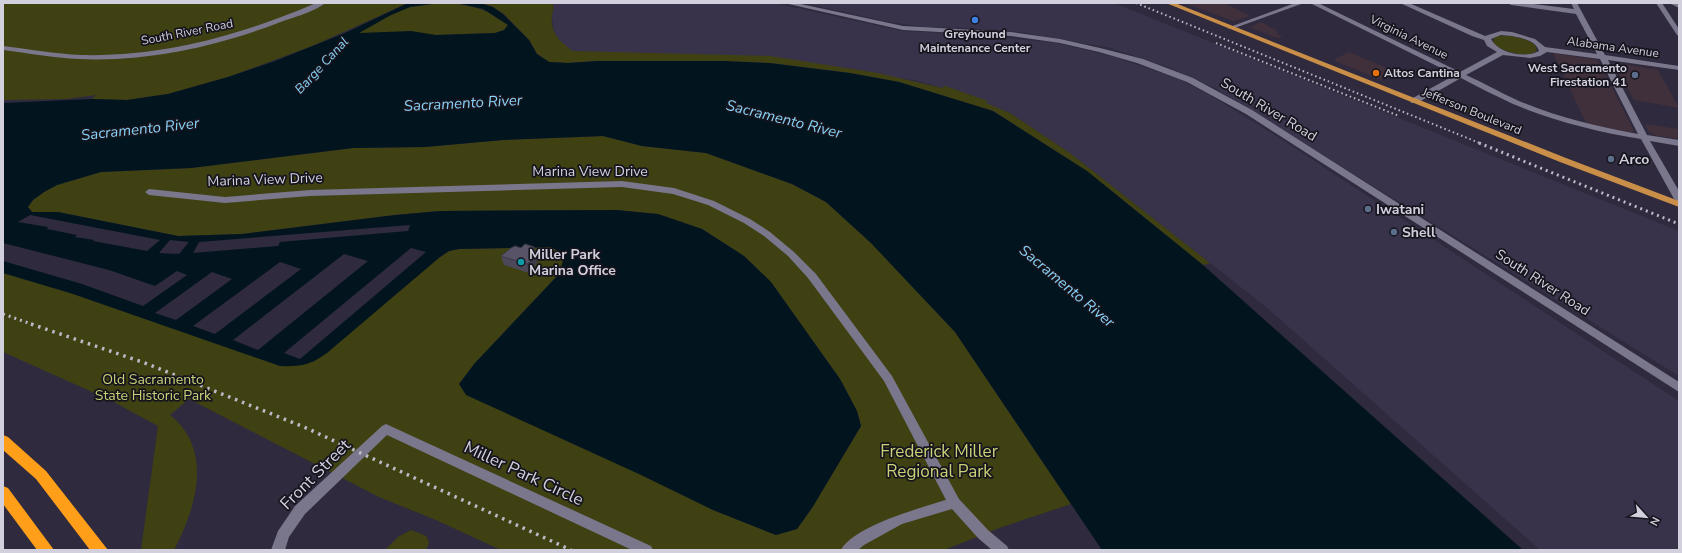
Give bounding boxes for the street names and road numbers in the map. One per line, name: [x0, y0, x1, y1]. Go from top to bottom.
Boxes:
street label: Virginia Avenue: [1366, 11, 1451, 63]
street label: South River Road: [140, 15, 234, 49]
street label: Alabama Avenue: [1566, 33, 1660, 61]
street label: South River Road: [1217, 73, 1320, 146]
street label: Jefferson Boulevard: [1419, 83, 1524, 138]
street label: Marina View Drive: [532, 162, 648, 181]
street label: Marina View Drive: [207, 168, 323, 191]
street label: South River Road: [1492, 245, 1594, 320]
street label: Front Street: [275, 433, 356, 515]
street label: Miller Park Circle: [460, 436, 587, 511]

